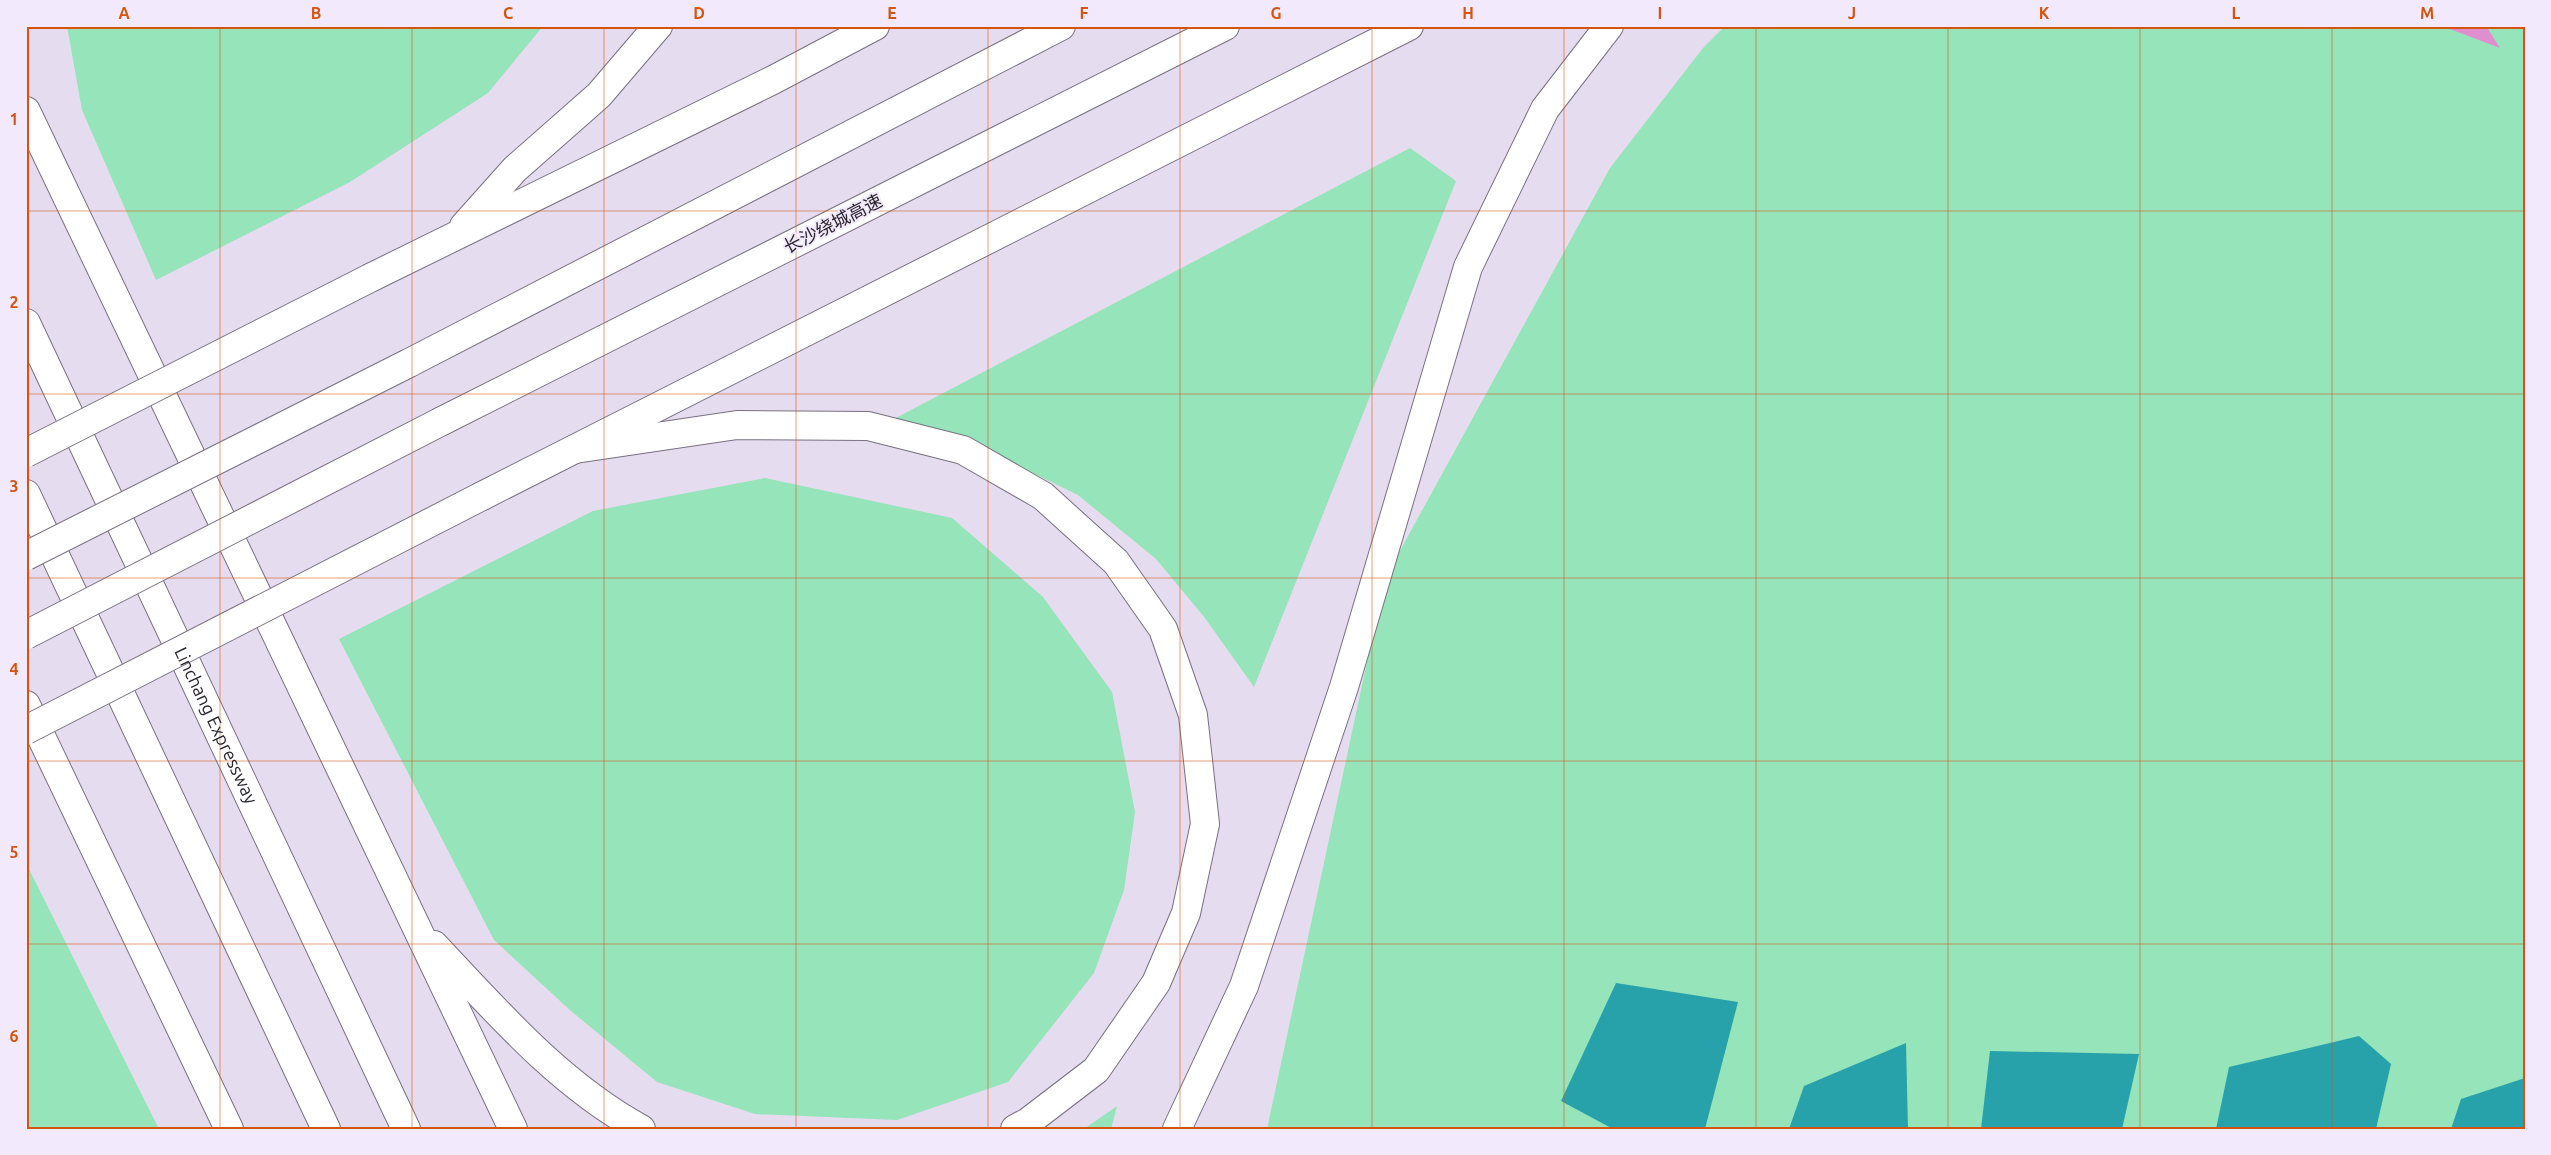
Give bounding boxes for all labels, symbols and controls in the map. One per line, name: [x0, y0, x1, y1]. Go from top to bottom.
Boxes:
text: A: [118, 4, 130, 22]
text: B: [311, 4, 321, 22]
text: C: [503, 4, 513, 22]
text: D: [693, 4, 705, 22]
text: E: [887, 4, 897, 22]
text: F: [1080, 4, 1089, 22]
text: G: [1270, 4, 1282, 22]
text: H: [1462, 4, 1474, 22]
text: I: [1658, 4, 1662, 22]
text: J: [1848, 4, 1856, 22]
text: K: [2039, 4, 2050, 22]
text: L: [2232, 4, 2241, 22]
text: M: [2420, 4, 2434, 22]
text: 1: [9, 110, 19, 128]
street label: 长沙绕城高速: [780, 190, 885, 257]
text: 2: [9, 293, 19, 311]
text: 3: [9, 477, 19, 495]
street label: Linchang Expressway: [171, 644, 262, 807]
text: 4: [9, 660, 19, 678]
text: 5: [9, 843, 19, 861]
text: 6: [9, 1027, 19, 1045]

